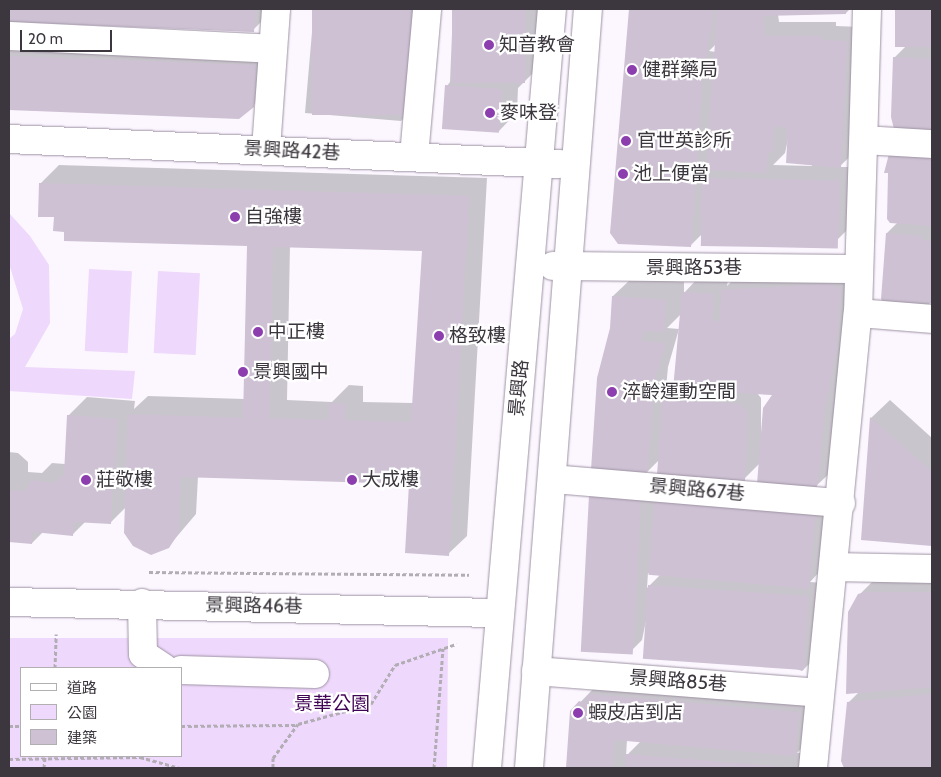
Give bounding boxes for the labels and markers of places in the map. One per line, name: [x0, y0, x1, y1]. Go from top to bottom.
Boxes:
place label: 知音教會: [499, 34, 575, 56]
marker: 知音教會: [483, 39, 495, 51]
place label: 健群藥局: [642, 59, 718, 81]
marker: 健群藥局: [626, 64, 638, 76]
place label: 麥味登: [500, 102, 557, 124]
marker: 麥味登: [484, 107, 496, 119]
place label: 官世英診所: [637, 130, 732, 152]
marker: 官世英診所: [619, 134, 633, 148]
place label: 池上便當: [633, 163, 709, 185]
marker: 池上便當: [617, 168, 629, 180]
place label: 自強樓: [245, 206, 302, 228]
marker: 自強樓: [229, 211, 241, 223]
place label: 中正樓: [268, 321, 325, 343]
place label: 格致樓: [449, 325, 506, 347]
marker: 中正樓: [252, 326, 264, 338]
marker: 格致樓: [433, 330, 445, 342]
place label: 景興國中: [253, 361, 329, 383]
marker: 景興國中: [237, 366, 249, 378]
place label: 淬齡運動空間: [622, 381, 736, 403]
marker: 淬齡運動空間: [606, 386, 618, 398]
place label: 莊敬樓: [96, 469, 153, 491]
place label: 大成樓: [362, 469, 419, 491]
marker: 莊敬樓: [80, 474, 92, 486]
marker: 大成樓: [346, 474, 358, 486]
place label: 蝦皮店到店: [588, 702, 683, 724]
marker: 蝦皮店到店: [572, 707, 584, 719]

